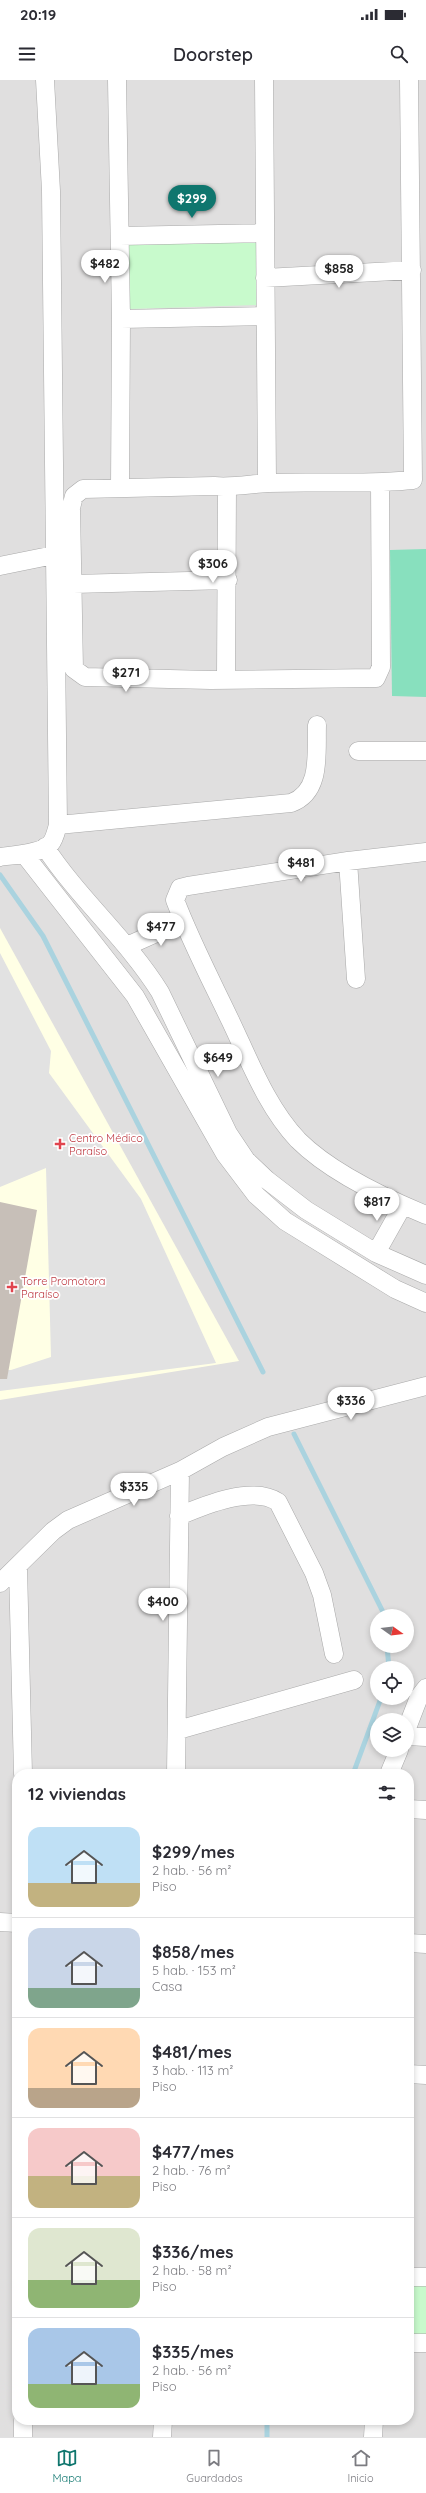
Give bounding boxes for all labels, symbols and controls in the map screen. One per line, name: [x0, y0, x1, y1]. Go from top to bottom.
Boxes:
text: 20:19: [20, 5, 56, 24]
icon: menu: [16, 43, 38, 65]
text: Doorstep: [173, 43, 253, 66]
icon: search: [388, 43, 410, 65]
pin: $299: [168, 185, 216, 219]
text: $299: [177, 190, 207, 206]
pin: $482: [81, 250, 129, 284]
text: $482: [90, 255, 120, 271]
pin: $858: [315, 255, 363, 289]
text: $858: [324, 260, 354, 276]
pin: $306: [189, 550, 237, 584]
text: $306: [198, 555, 228, 571]
pin: $271: [102, 659, 150, 693]
text: $271: [112, 664, 140, 680]
pin: $481: [277, 849, 325, 883]
text: $481: [287, 854, 315, 870]
pin: $477: [137, 913, 185, 947]
text: $477: [146, 918, 176, 934]
pin: $649: [194, 1044, 242, 1078]
text: $649: [203, 1049, 233, 1065]
place label: Centro Médico Paraíso: [69, 1131, 143, 1158]
marker: Centro Médico Paraíso: [54, 1138, 66, 1150]
pin: $817: [353, 1188, 401, 1222]
text: $817: [363, 1193, 391, 1209]
place label: Torre Promotora Paraíso: [21, 1274, 105, 1301]
marker: Torre Promotora Paraíso: [6, 1281, 18, 1293]
pin: $336: [327, 1387, 375, 1421]
text: $336: [337, 1392, 365, 1408]
pin: $335: [110, 1473, 158, 1507]
text: $335: [119, 1478, 149, 1494]
pin: $400: [139, 1588, 187, 1622]
text: $400: [147, 1593, 179, 1609]
north arrow: [370, 1609, 414, 1653]
map controls: [370, 1609, 414, 1757]
button: locate: [370, 1661, 414, 1705]
button: layers: [370, 1713, 414, 1757]
icon: filters: [376, 1782, 398, 1804]
text: 12 viviendas: [28, 1783, 126, 1804]
text: $299/mes: [152, 1841, 235, 1862]
icon: home: [60, 1843, 108, 1891]
text: 2 hab. · 56 m²: [152, 1862, 231, 1878]
text: Piso: [152, 1878, 176, 1894]
text: $858/mes: [152, 1941, 234, 1962]
icon: home: [60, 1944, 108, 1992]
text: 5 hab. · 153 m²: [152, 1962, 236, 1978]
text: Casa: [152, 1978, 182, 1994]
text: $481/mes: [152, 2041, 232, 2062]
icon: home: [60, 2044, 108, 2092]
text: 3 hab. · 113 m²: [152, 2062, 233, 2078]
text: Piso: [152, 2078, 176, 2094]
text: $477/mes: [152, 2141, 234, 2162]
icon: home: [60, 2144, 108, 2192]
text: 2 hab. · 76 m²: [152, 2162, 231, 2178]
text: Piso: [152, 2178, 176, 2194]
text: $336/mes: [152, 2241, 233, 2262]
icon: home: [60, 2244, 108, 2292]
text: 2 hab. · 58 m²: [152, 2262, 232, 2278]
text: Piso: [152, 2278, 176, 2294]
text: $335/mes: [152, 2341, 234, 2362]
icon: home: [60, 2344, 108, 2392]
text: 2 hab. · 56 m²: [152, 2362, 231, 2378]
text: Piso: [152, 2378, 176, 2394]
tab: Mapa: [52, 2447, 82, 2485]
tab: Guardados: [186, 2447, 243, 2485]
tab: Inicio: [347, 2447, 374, 2485]

